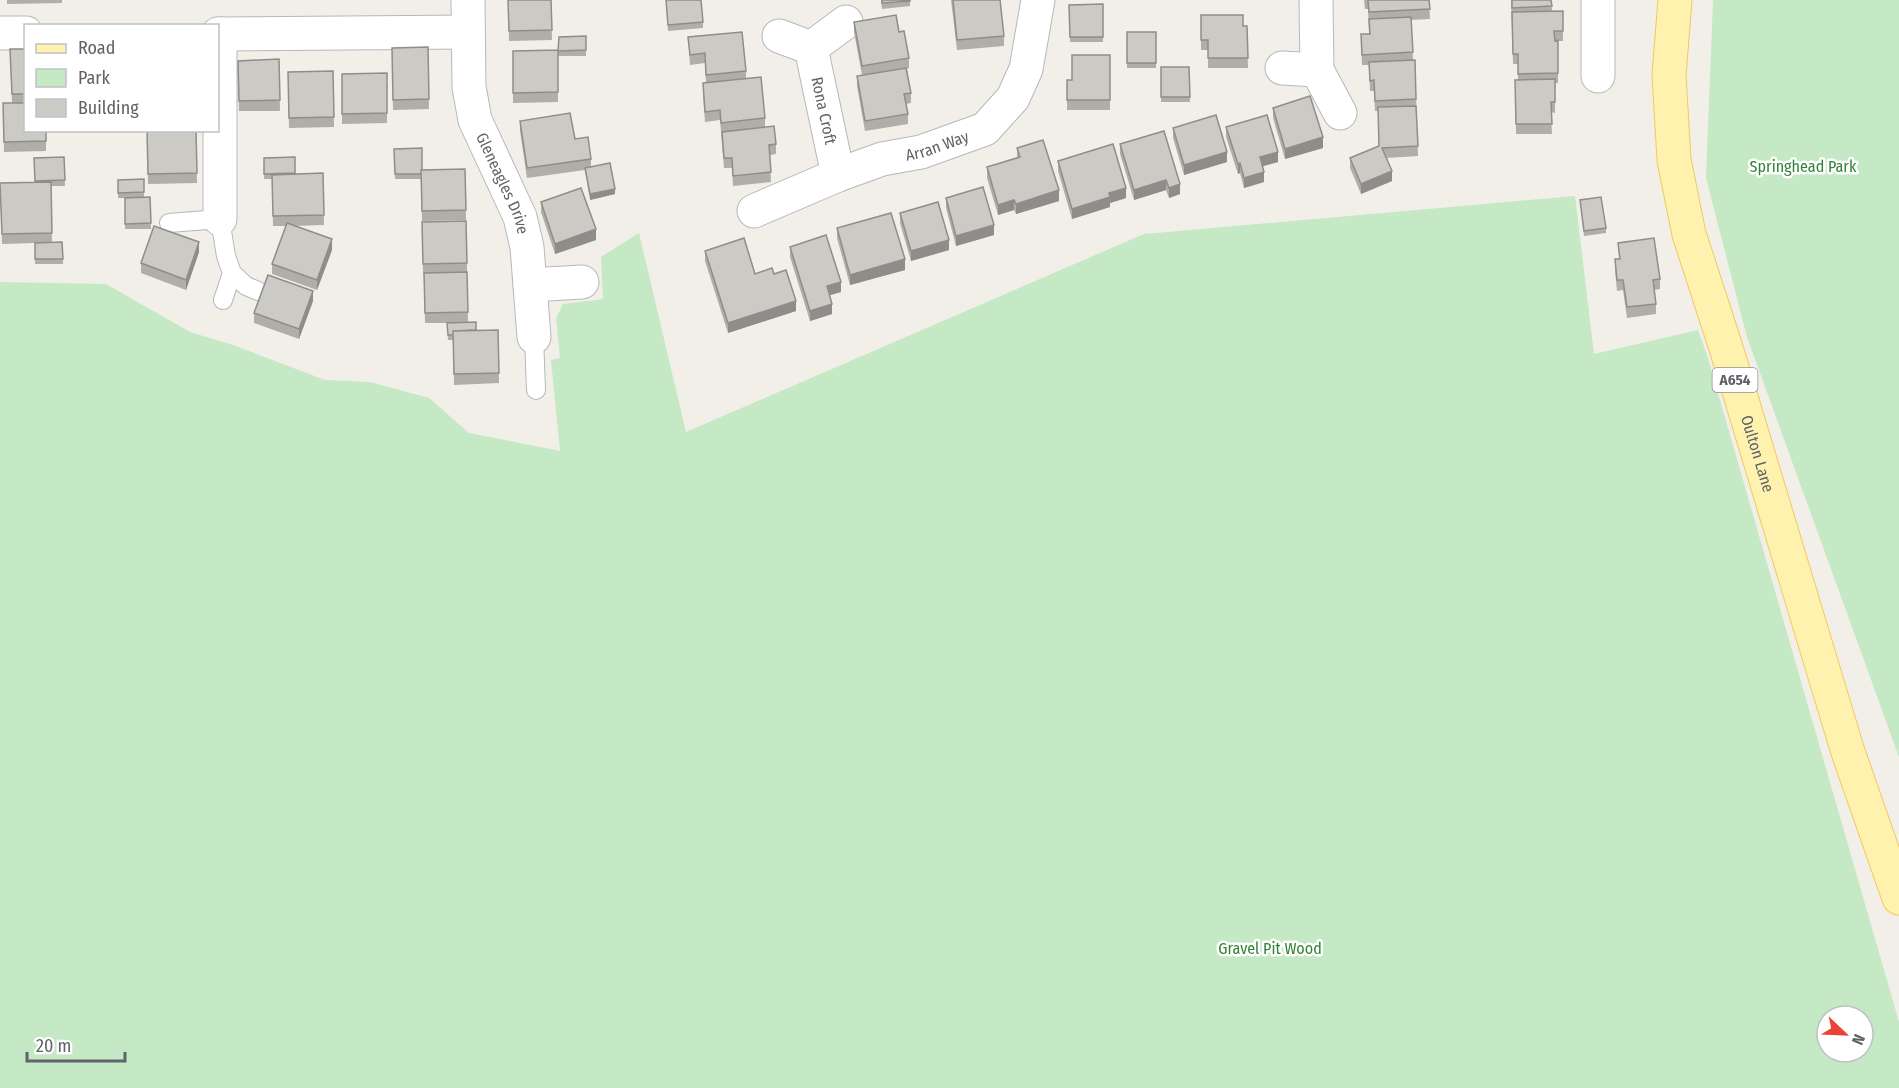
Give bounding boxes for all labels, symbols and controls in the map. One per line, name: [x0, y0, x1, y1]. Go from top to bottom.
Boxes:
legend: [24, 24, 219, 132]
text: Road: [78, 37, 115, 59]
text: Park: [78, 67, 111, 89]
street label: Rona Croft: [807, 75, 840, 147]
text: Building: [78, 97, 139, 119]
street label: Arran Way: [904, 126, 972, 165]
street label: Gleneagles Drive: [472, 130, 533, 236]
park label: Springhead Park: [1750, 157, 1857, 176]
road number: A654: [1712, 368, 1758, 392]
street label: Oulton Lane: [1737, 413, 1778, 495]
park label: Gravel Pit Wood: [1218, 939, 1322, 958]
north arrow: [1815, 1004, 1875, 1064]
scale bar: [27, 1025, 124, 1063]
text: N: [1848, 1032, 1869, 1048]
text: 20 m: [36, 1035, 71, 1057]

